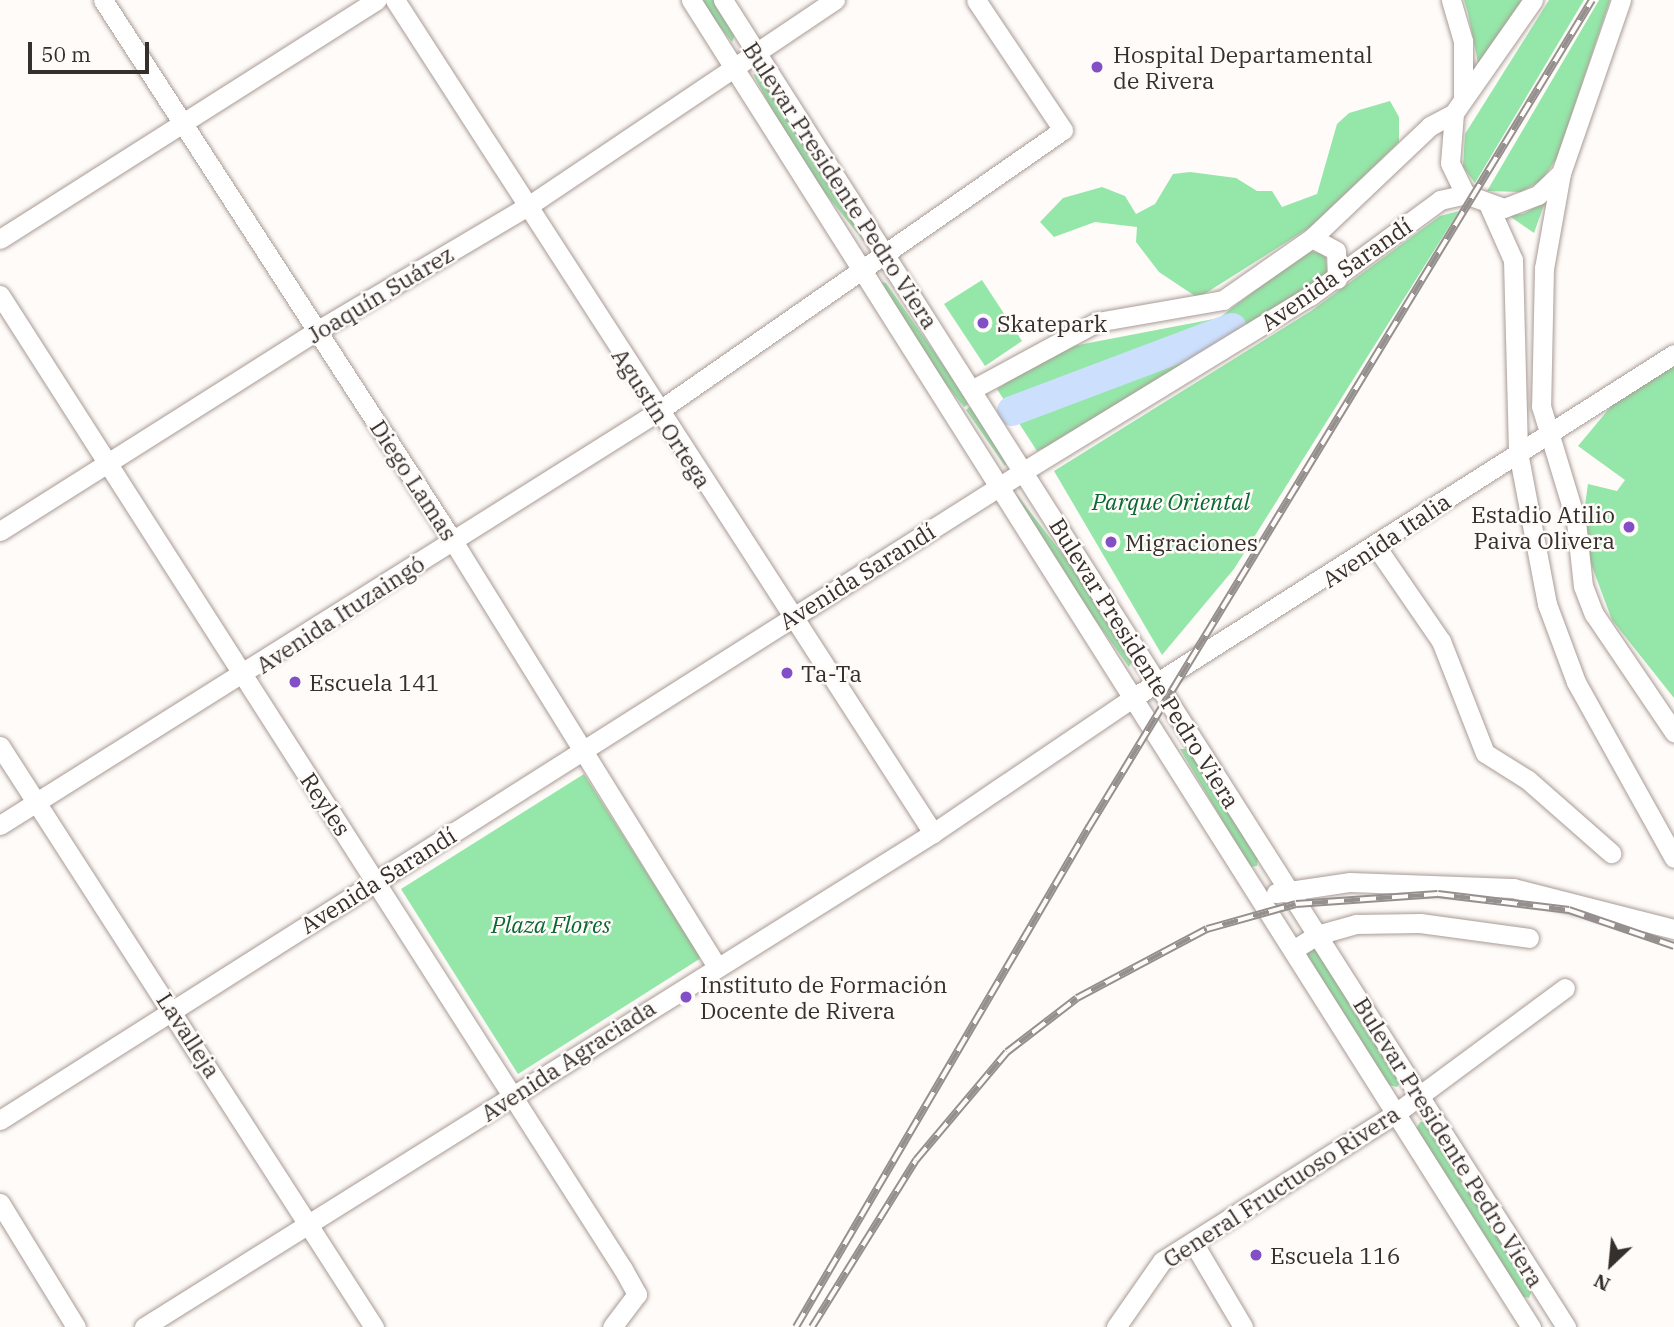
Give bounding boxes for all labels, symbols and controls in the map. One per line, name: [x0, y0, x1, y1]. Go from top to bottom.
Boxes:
scale bar: [32, 28, 152, 72]
street label: Bulevar Presidente Pedro Viera: [738, 36, 944, 334]
text: 50 m: [41, 40, 91, 68]
place label: Hospital Departamental de Rivera: [1113, 40, 1373, 94]
marker: Hospital Departamental de Rivera: [1087, 57, 1107, 77]
street label: Avenida Sarandí: [1255, 212, 1417, 336]
street label: Joaquín Suárez: [302, 239, 458, 349]
place label: Skatepark: [997, 309, 1107, 337]
marker: Skatepark: [975, 315, 991, 331]
street label: Agustín Ortega: [606, 343, 718, 493]
street label: Diego Lamas: [365, 414, 463, 546]
park label: Parque Oriental: [1092, 487, 1250, 515]
street label: Avenida Italia: [1317, 487, 1455, 593]
place label: Estadio Atilio Paiva Olivera: [1471, 500, 1615, 554]
street label: Bulevar Presidente Pedro Viera: [1044, 513, 1246, 813]
street label: Avenida Sarandí: [774, 517, 940, 635]
marker: Estadio Atilio Paiva Olivera: [1621, 519, 1637, 535]
place label: Migraciones: [1125, 528, 1258, 556]
marker: Migraciones: [1103, 534, 1119, 550]
street label: Avenida Ituzaingó: [251, 549, 429, 679]
place label: Ta-Ta: [801, 659, 862, 687]
marker: Ta-Ta: [779, 665, 795, 681]
place label: Escuela 141: [309, 668, 440, 696]
marker: Escuela 141: [287, 674, 303, 690]
street label: Reyles: [295, 767, 357, 841]
street label: Avenida Sarandí: [295, 821, 461, 939]
park label: Plaza Flores: [491, 910, 611, 938]
place label: Instituto de Formación Docente de Rivera: [700, 970, 947, 1024]
street label: Lavalleja: [151, 987, 227, 1083]
marker: Instituto de Formación Docente de Rivera: [678, 989, 694, 1005]
street label: Bulevar Presidente Pedro Viera: [1348, 992, 1550, 1292]
street label: Avenida Agraciada: [476, 993, 660, 1127]
street label: General Fructuoso Rivera: [1158, 1099, 1404, 1273]
north arrow: [1576, 1229, 1646, 1299]
place label: Escuela 116: [1270, 1241, 1401, 1269]
marker: Escuela 116: [1248, 1247, 1264, 1263]
text: N: [1590, 1269, 1614, 1297]

